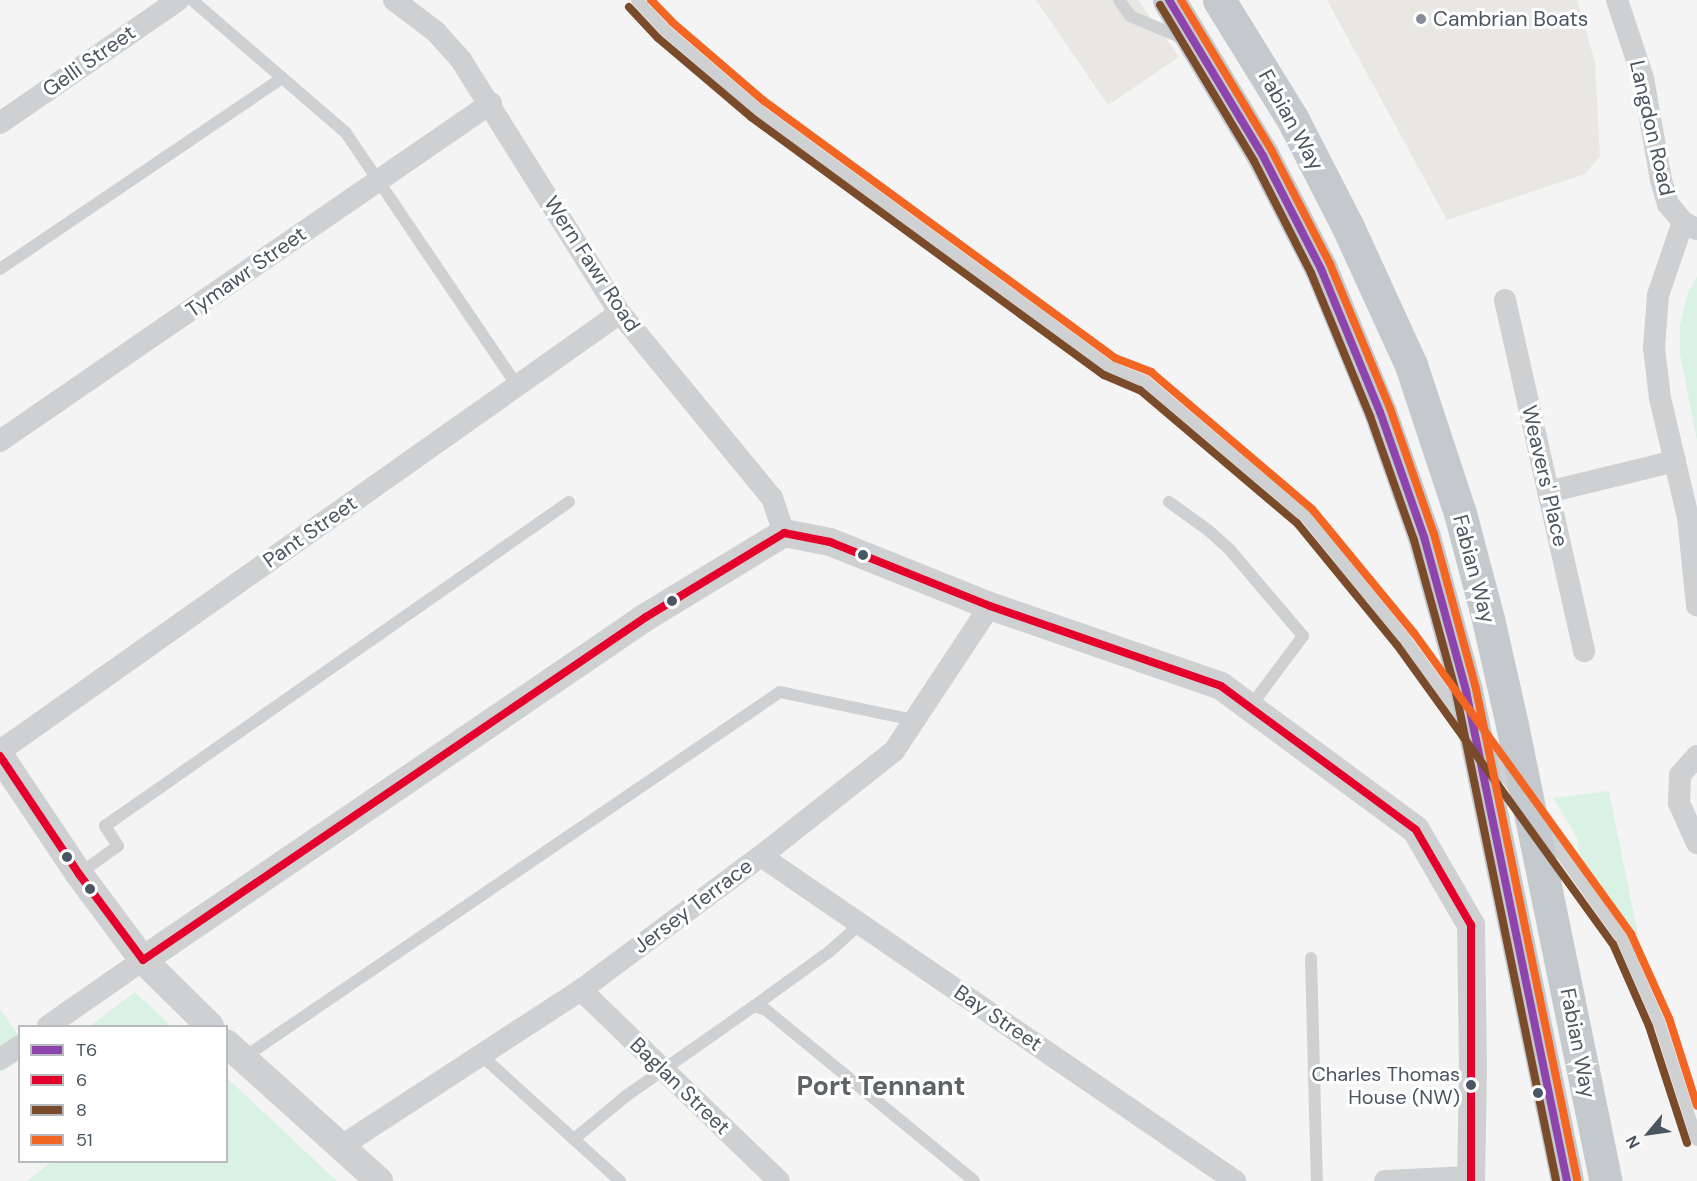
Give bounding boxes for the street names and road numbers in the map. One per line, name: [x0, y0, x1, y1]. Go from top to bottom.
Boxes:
street label: Gelli Street: [38, 20, 140, 102]
street label: Langdon Road: [1624, 58, 1680, 198]
street label: Fabian Way: [1253, 65, 1329, 175]
street label: Wern Fawr Road: [539, 191, 645, 337]
street label: Tymawr Street: [181, 221, 311, 323]
street label: Weavers' Place: [1517, 403, 1573, 549]
street label: Pant Street: [258, 491, 362, 573]
street label: Fabian Way: [1447, 512, 1501, 626]
street label: Jersey Terrace: [629, 853, 757, 959]
street label: Bay Street: [949, 979, 1047, 1057]
street label: Fabian Way: [1555, 986, 1601, 1100]
street label: Baglan Street: [625, 1032, 735, 1140]

